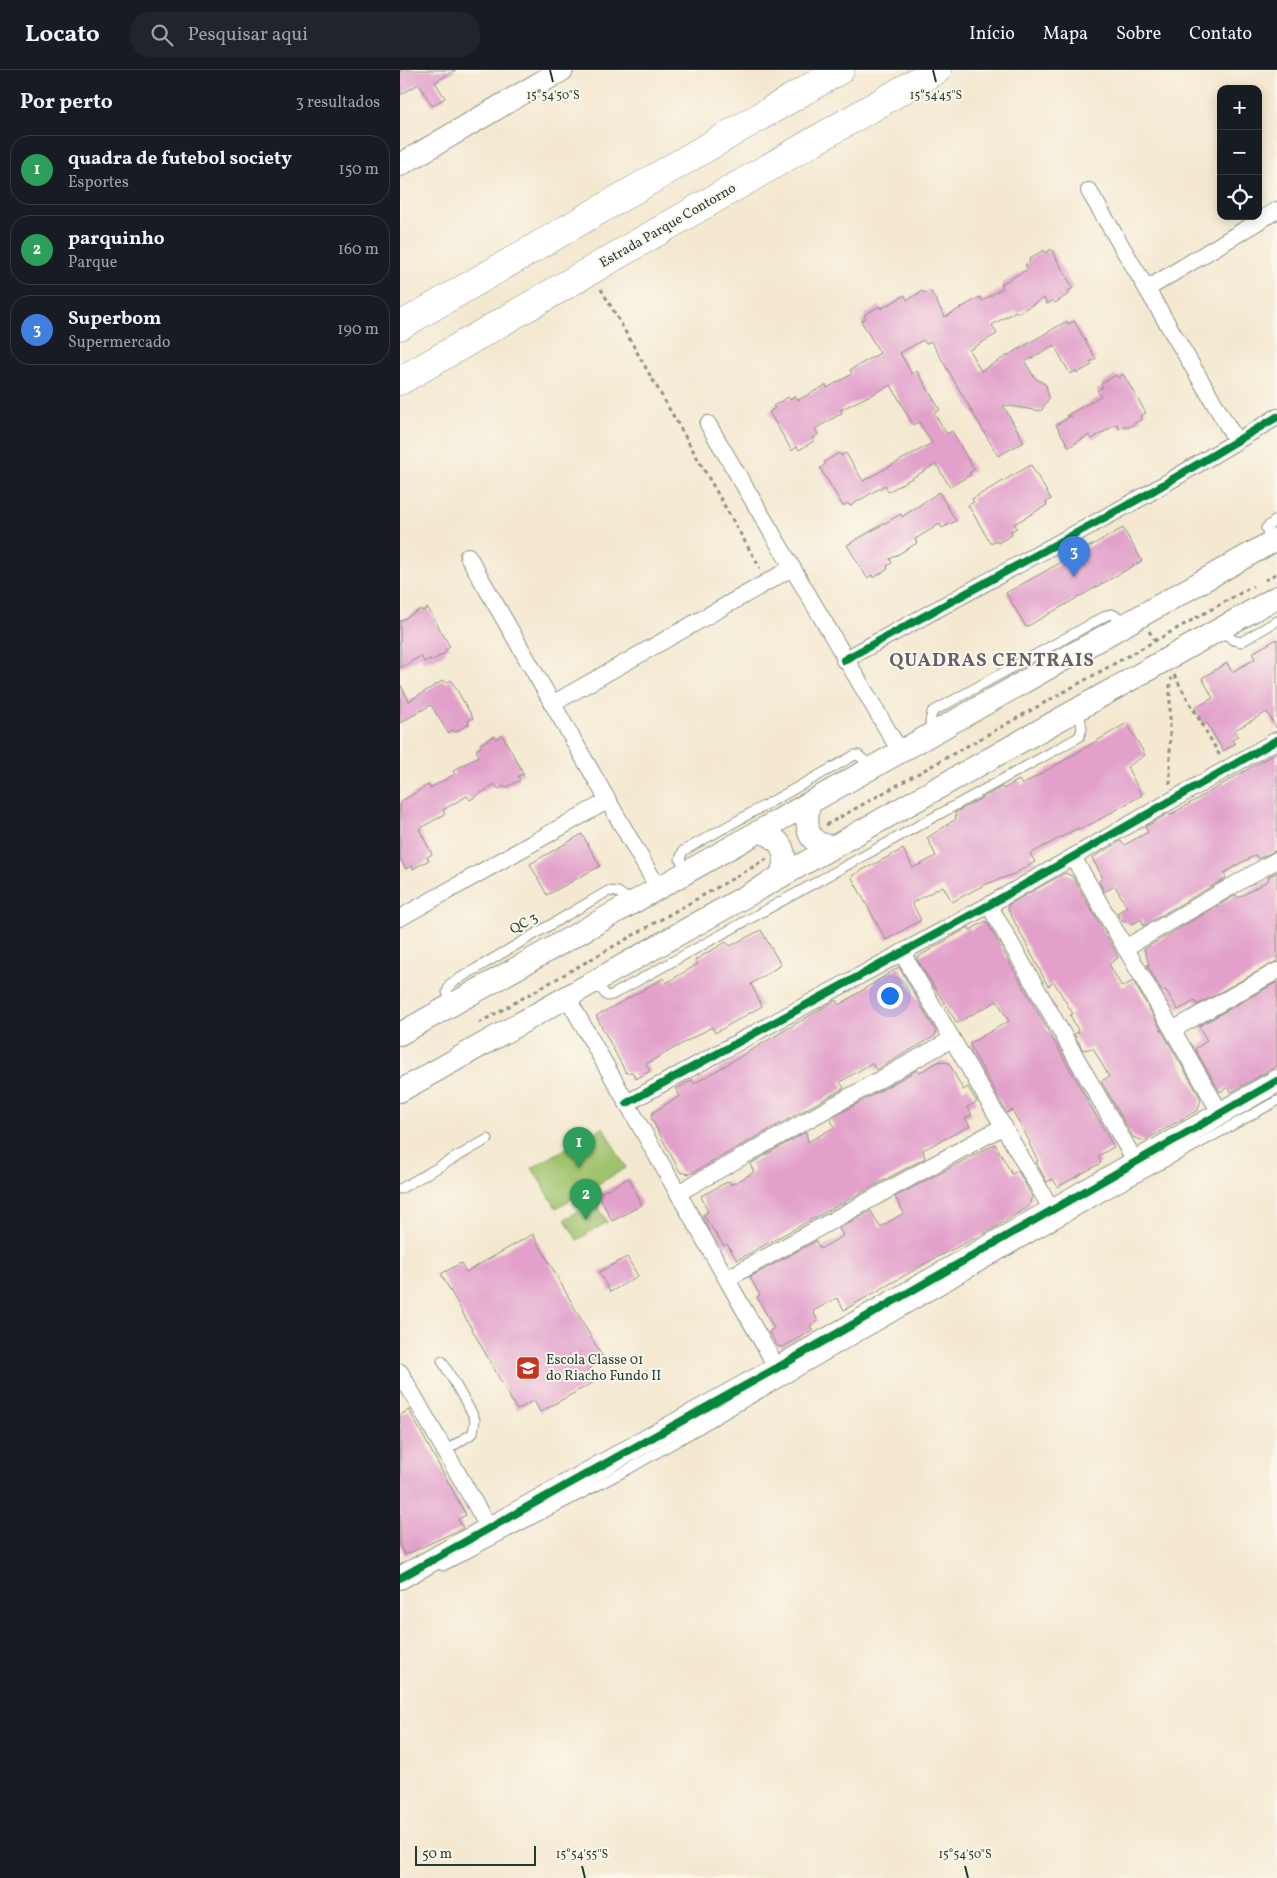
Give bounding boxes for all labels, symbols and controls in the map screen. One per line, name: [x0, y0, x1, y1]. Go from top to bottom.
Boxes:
search box: [130, 12, 480, 57]
text: Locato: [25, 18, 100, 52]
icon: search: [148, 21, 176, 49]
text: Pesquisar aqui: [188, 22, 308, 48]
text: Início: [969, 22, 1015, 47]
text: Mapa: [1043, 22, 1088, 47]
text: Sobre: [1116, 22, 1161, 47]
text: Contato: [1189, 22, 1252, 47]
map controls: [1217, 85, 1262, 220]
button: +: [1217, 85, 1262, 130]
text: Por perto: [20, 88, 113, 117]
text: 15°54'50"S: [526, 88, 580, 104]
text: 15°54'45"S: [910, 88, 962, 104]
text: 3 resultados: [296, 92, 380, 114]
button: −: [1217, 130, 1262, 175]
text: quadra de futebol society: [68, 146, 292, 172]
text: 1: [34, 159, 40, 181]
text: 150 m: [338, 159, 379, 181]
text: Esportes: [68, 172, 129, 194]
button: locate: [1217, 175, 1262, 220]
street label: Estrada Parque Contorno: [596, 179, 740, 273]
text: parquinho: [68, 226, 165, 252]
text: 2: [33, 239, 41, 261]
text: 160 m: [338, 239, 379, 261]
text: Parque: [68, 252, 117, 274]
text: Superbom: [68, 306, 161, 332]
text: 3: [33, 319, 41, 341]
text: 190 m: [337, 319, 379, 341]
text: Supermercado: [68, 332, 170, 354]
pin: 3: [1058, 536, 1090, 577]
district label: QUADRAS CENTRAIS: [889, 648, 1095, 674]
street label: QC 3: [507, 908, 541, 940]
your location: [877, 983, 903, 1009]
pin: 1: [563, 1127, 595, 1168]
pin: 2: [570, 1179, 602, 1220]
place label: Escola Classe 01 do Riacho Fundo II: [546, 1351, 661, 1386]
school or university icon: Escola Classe 01 do Riacho Fundo II: [515, 1355, 541, 1381]
scale bar: [415, 1843, 536, 1866]
text: 50 m: [422, 1845, 452, 1864]
text: 15°54'55"S: [556, 1847, 608, 1863]
text: 15°54'50"S: [938, 1847, 992, 1863]

